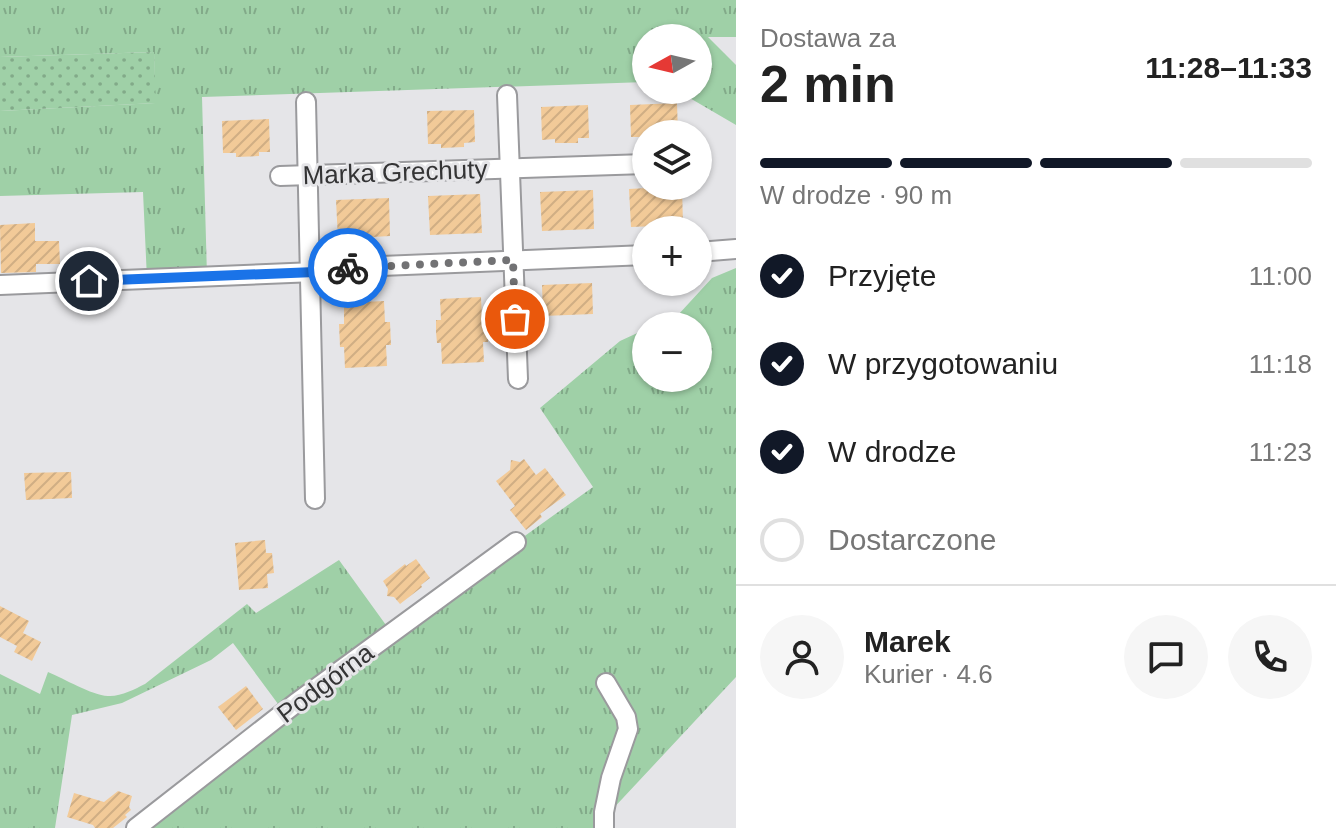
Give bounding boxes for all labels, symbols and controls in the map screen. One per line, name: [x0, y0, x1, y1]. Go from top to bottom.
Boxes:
text: Dostawa za: [760, 23, 896, 53]
north arrow: [632, 24, 712, 104]
map controls: [632, 24, 712, 392]
text: 11:28–11:33: [1145, 51, 1312, 84]
text: 2 min: [760, 55, 896, 113]
button: layers: [632, 120, 712, 200]
street label: Marka Grechuty: [302, 154, 488, 190]
text: W drodze · 90 m: [760, 180, 952, 210]
button: +: [632, 216, 712, 296]
courier: [308, 228, 388, 308]
icon: bike: [326, 246, 370, 290]
pin: [55, 247, 123, 315]
icon: check: [760, 254, 804, 298]
icon: home: [67, 259, 111, 303]
text: Przyjęte: [828, 259, 936, 292]
text: 11:00: [1249, 261, 1312, 291]
pin: [481, 285, 549, 353]
icon: bag: [493, 297, 537, 341]
button: −: [632, 312, 712, 392]
icon: check: [760, 342, 804, 386]
text: W przygotowaniu: [828, 347, 1058, 380]
text: 11:18: [1249, 349, 1312, 379]
icon: check: [760, 430, 804, 474]
text: W drodze: [828, 435, 956, 468]
text: 11:23: [1249, 437, 1312, 467]
text: Dostarczone: [828, 523, 996, 556]
button: person: [760, 615, 844, 699]
button: chat: [1124, 615, 1208, 699]
button: phone: [1228, 615, 1312, 699]
text: Marek: [864, 625, 951, 658]
street label: Podgórna: [271, 637, 379, 729]
text: Kurier · 4.6: [864, 659, 993, 689]

